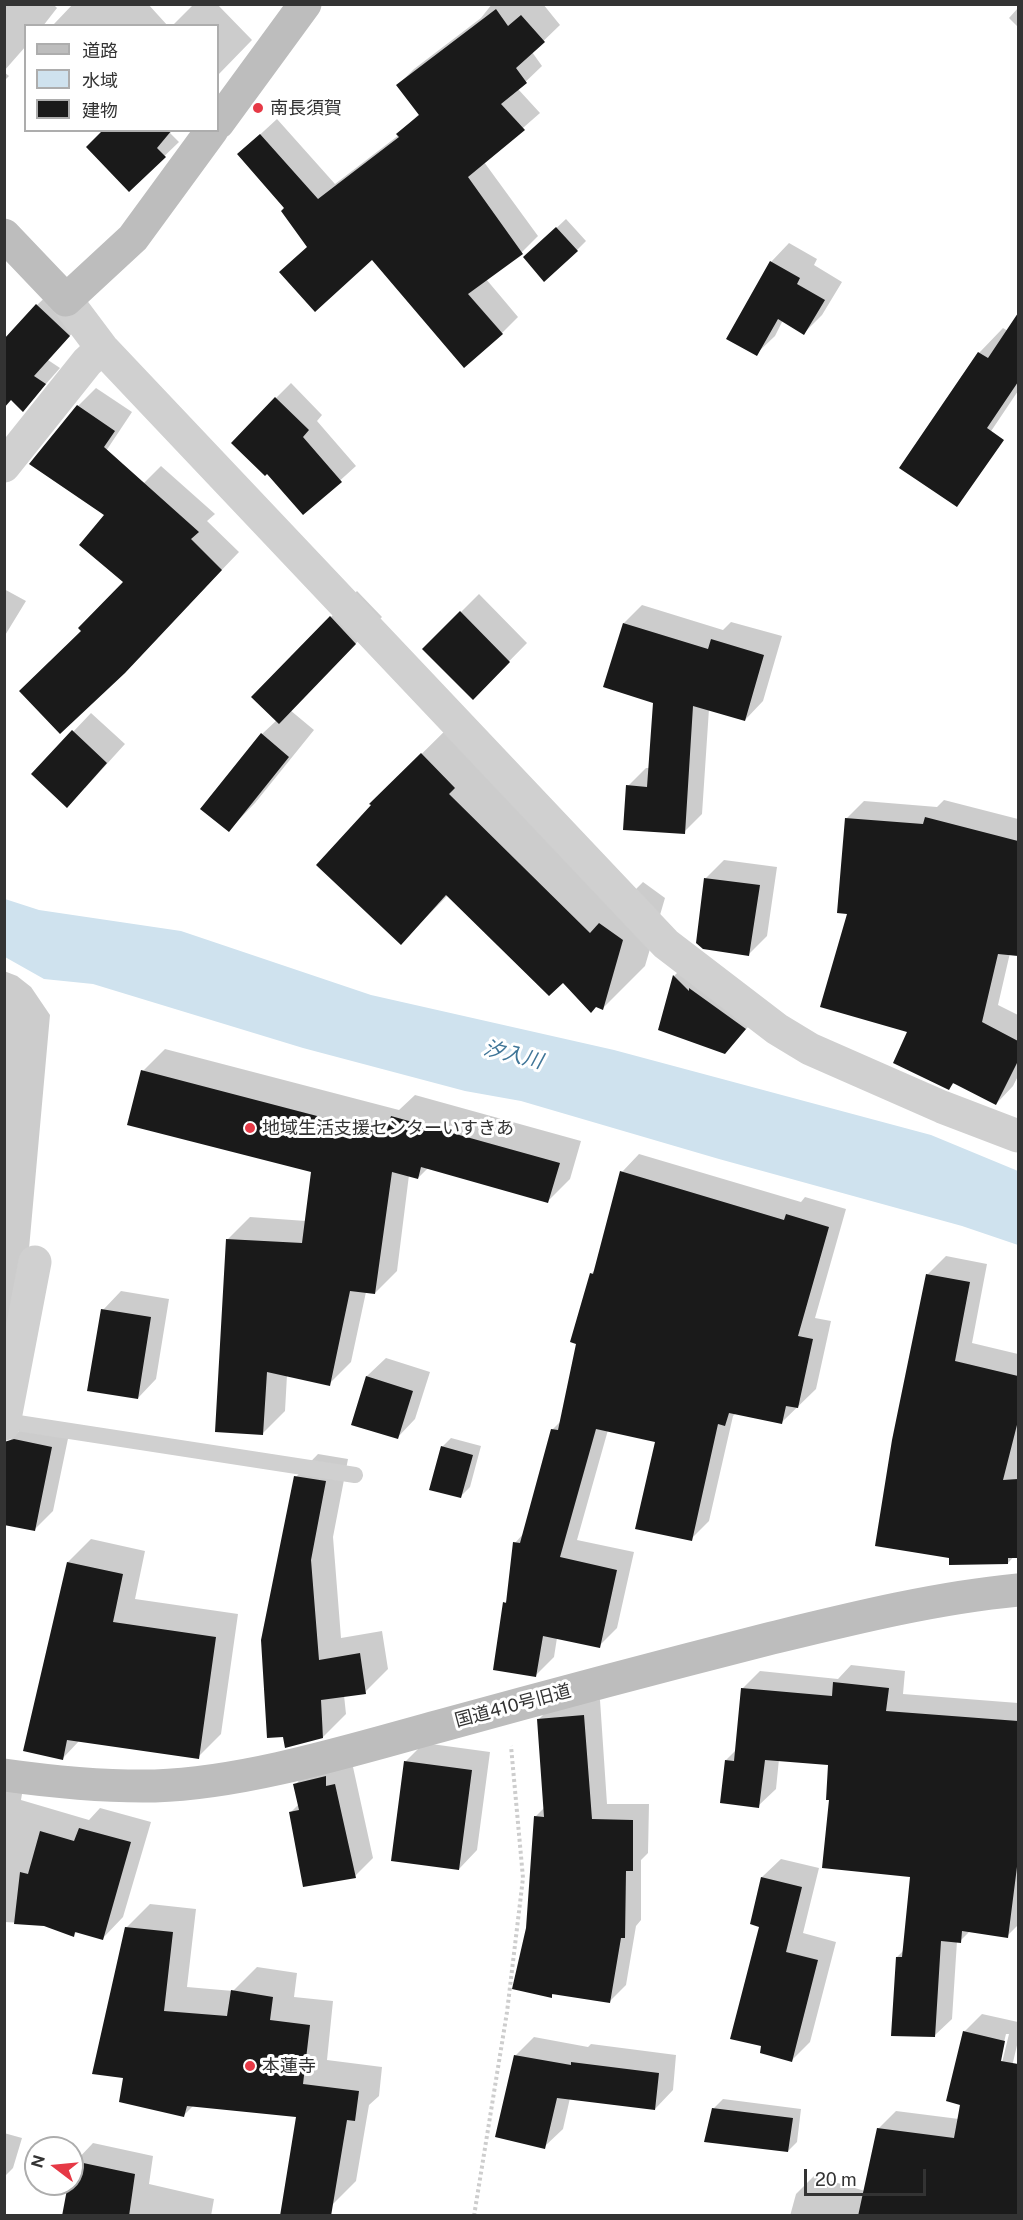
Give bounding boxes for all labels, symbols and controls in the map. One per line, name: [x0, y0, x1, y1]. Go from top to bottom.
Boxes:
legend: [24, 24, 219, 132]
text: 道路: [82, 40, 118, 61]
text: 水域: [82, 70, 118, 91]
place label: 南長須賀: [270, 97, 342, 119]
text: 建物: [82, 100, 118, 121]
marker: 南長須賀: [251, 101, 265, 115]
water label: 汐入川: [481, 1036, 545, 1074]
place label: 地域生活支援センターいすきあ: [262, 1117, 514, 1139]
marker: 地域生活支援センターいすきあ: [243, 1121, 257, 1135]
street label: 国道410号旧道: [452, 1680, 574, 1732]
place label: 本蓮寺: [262, 2055, 316, 2077]
marker: 本蓮寺: [243, 2059, 257, 2073]
north arrow: [24, 2136, 84, 2196]
text: N: [27, 2153, 49, 2170]
scale bar: [807, 2157, 928, 2195]
text: 20 m: [815, 2169, 857, 2190]

